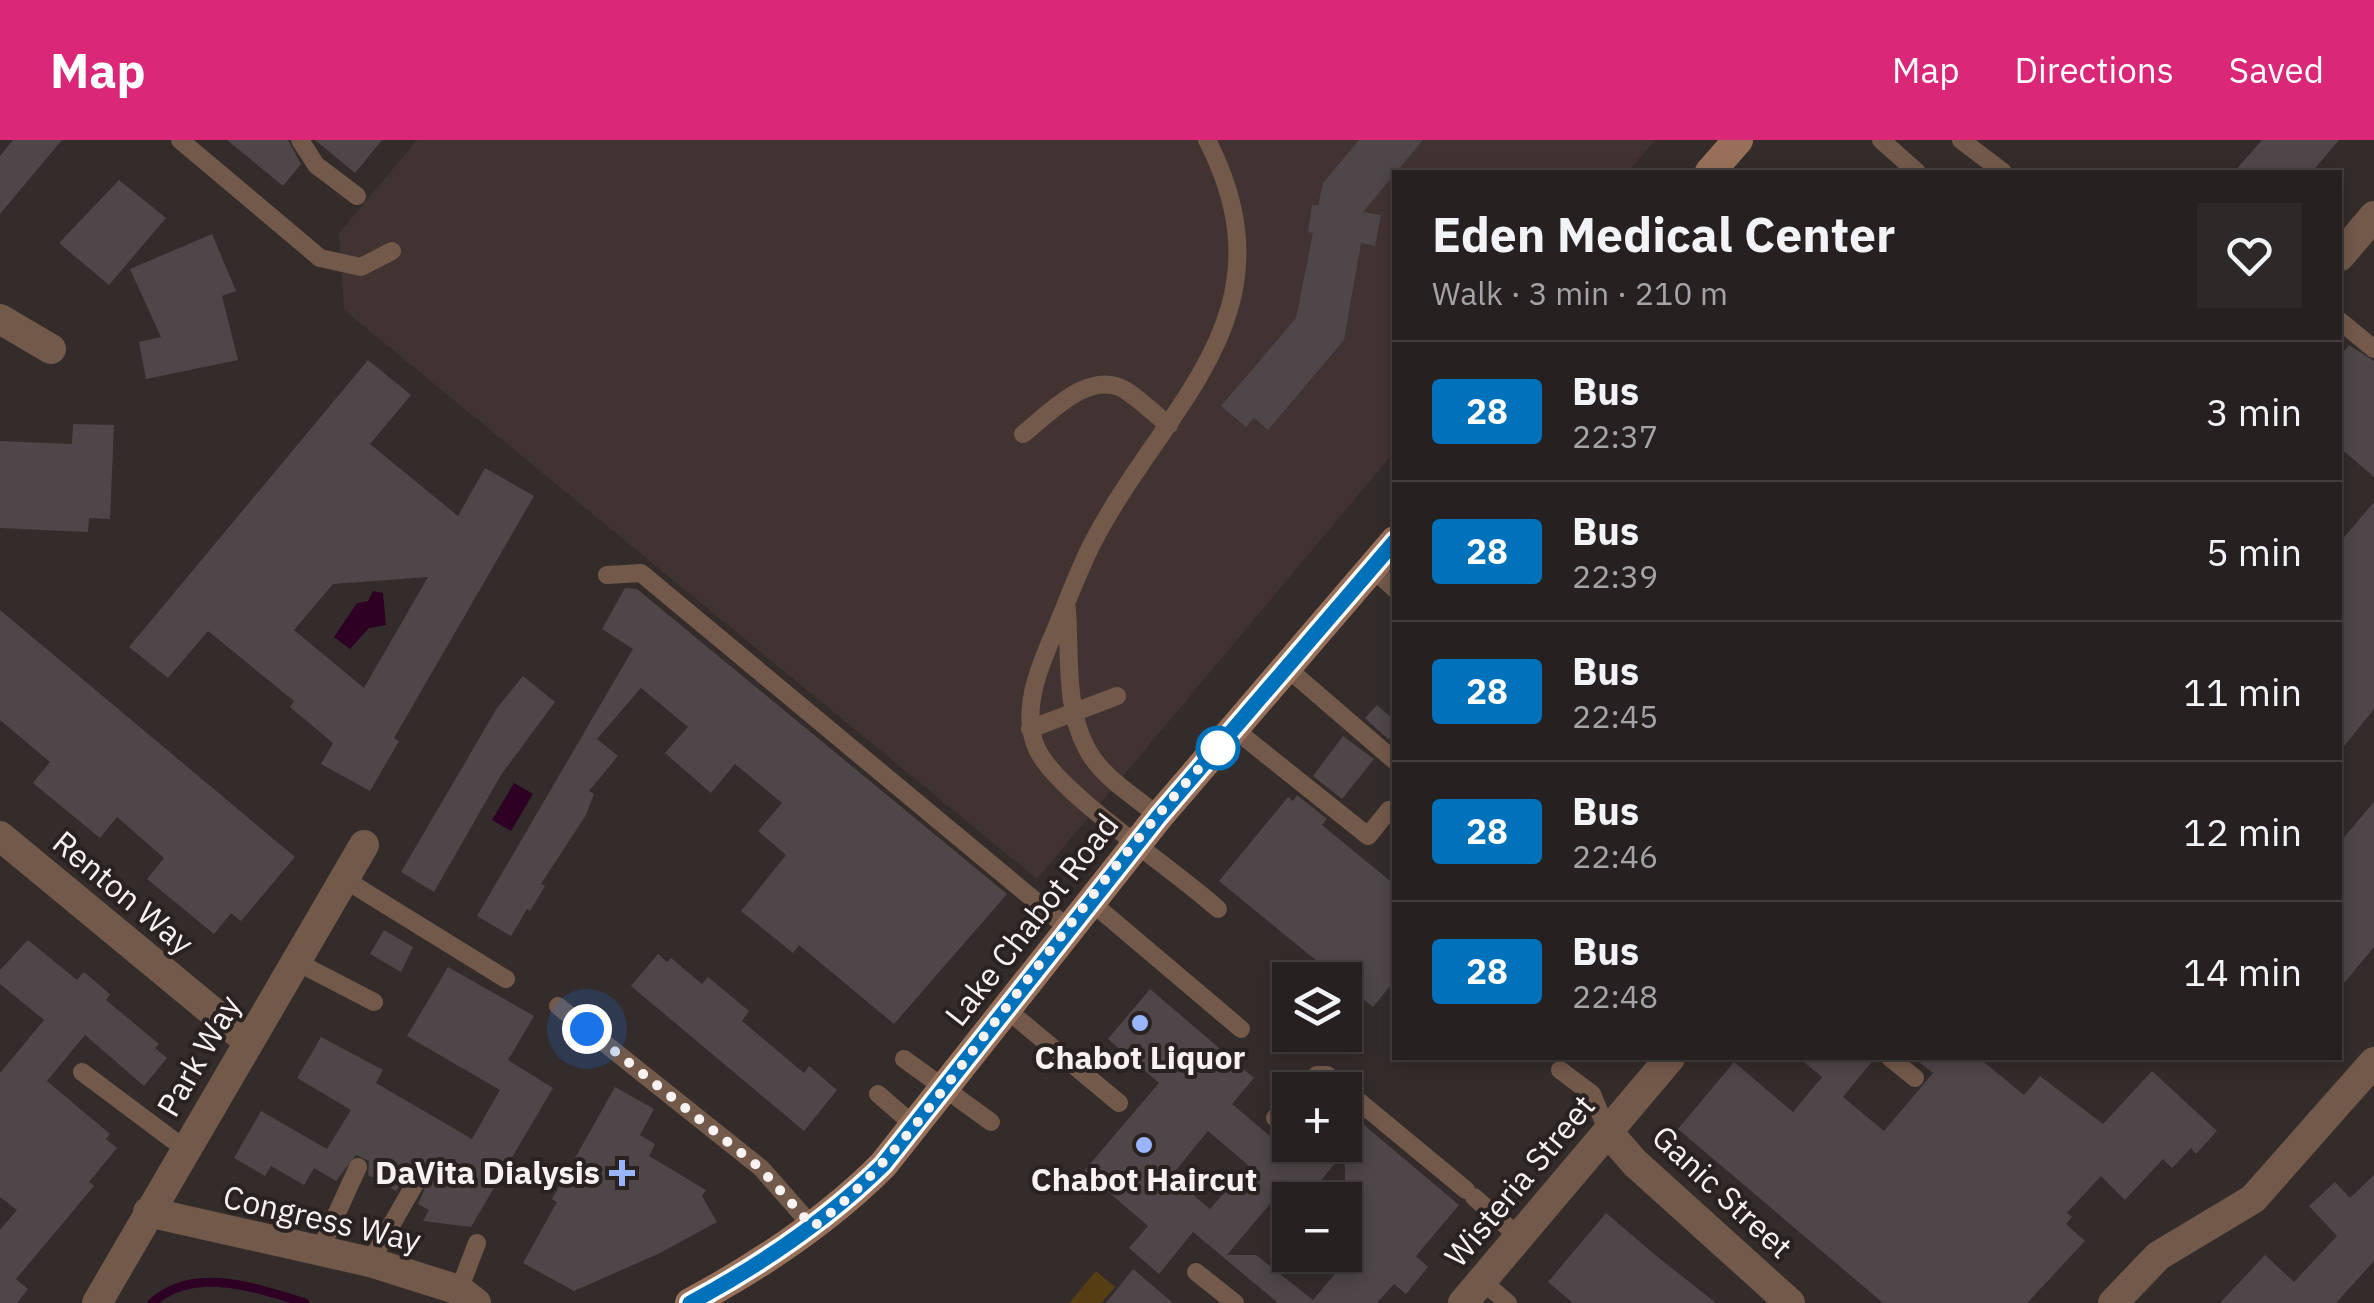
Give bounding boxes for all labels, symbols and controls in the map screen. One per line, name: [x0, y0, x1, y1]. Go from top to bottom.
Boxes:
text: Map: [50, 39, 146, 101]
text: Map: [1892, 47, 1960, 93]
text: Directions: [2015, 47, 2174, 93]
text: Saved: [2229, 47, 2324, 93]
text: Eden Medical Center: [1432, 203, 1895, 265]
button: heart: [2197, 203, 2302, 308]
text: Walk · 3 min · 210 m: [1432, 272, 1728, 314]
text: Bus: [1572, 366, 1639, 415]
text: 3 min: [2206, 387, 2302, 436]
text: 28: [1466, 388, 1508, 434]
text: 22:37: [1572, 415, 1658, 457]
text: Bus: [1572, 506, 1639, 555]
text: 5 min: [2206, 527, 2302, 576]
text: 28: [1466, 528, 1508, 574]
text: 22:39: [1572, 555, 1658, 597]
text: Bus: [1572, 646, 1639, 695]
text: 11 min: [2183, 667, 2302, 716]
text: 28: [1466, 668, 1508, 714]
text: 22:45: [1572, 695, 1658, 737]
unlabelled marker: [1197, 727, 1239, 769]
text: Bus: [1572, 786, 1639, 835]
street label: Lake Chabot Road: [935, 805, 1127, 1034]
text: 12 min: [2183, 807, 2302, 856]
text: 28: [1466, 808, 1508, 854]
street label: Renton Way: [44, 821, 203, 963]
text: 22:46: [1572, 835, 1658, 877]
text: Bus: [1572, 926, 1639, 975]
text: 14 min: [2183, 947, 2302, 996]
text: 28: [1466, 948, 1508, 994]
map controls: [1272, 962, 1362, 1272]
button: layers: [1272, 962, 1362, 1052]
text: 22:48: [1572, 975, 1658, 1017]
street label: Park Way: [147, 987, 250, 1124]
your location: [562, 1004, 612, 1054]
marker: Chabot Liquor: [1129, 1012, 1151, 1034]
place label: Chabot Liquor: [1035, 1036, 1245, 1078]
button: +: [1272, 1072, 1362, 1162]
street label: Wisteria Street: [1435, 1085, 1604, 1275]
street label: Ganic Street: [1644, 1116, 1802, 1267]
marker: Chabot Haircut: [1133, 1134, 1155, 1156]
place label: DaVita Dialysis: [375, 1151, 600, 1193]
place label: Chabot Haircut: [1031, 1158, 1257, 1200]
marker: DaVita Dialysis: [609, 1160, 635, 1186]
street label: Congress Way: [219, 1175, 425, 1261]
button: −: [1272, 1182, 1362, 1272]

